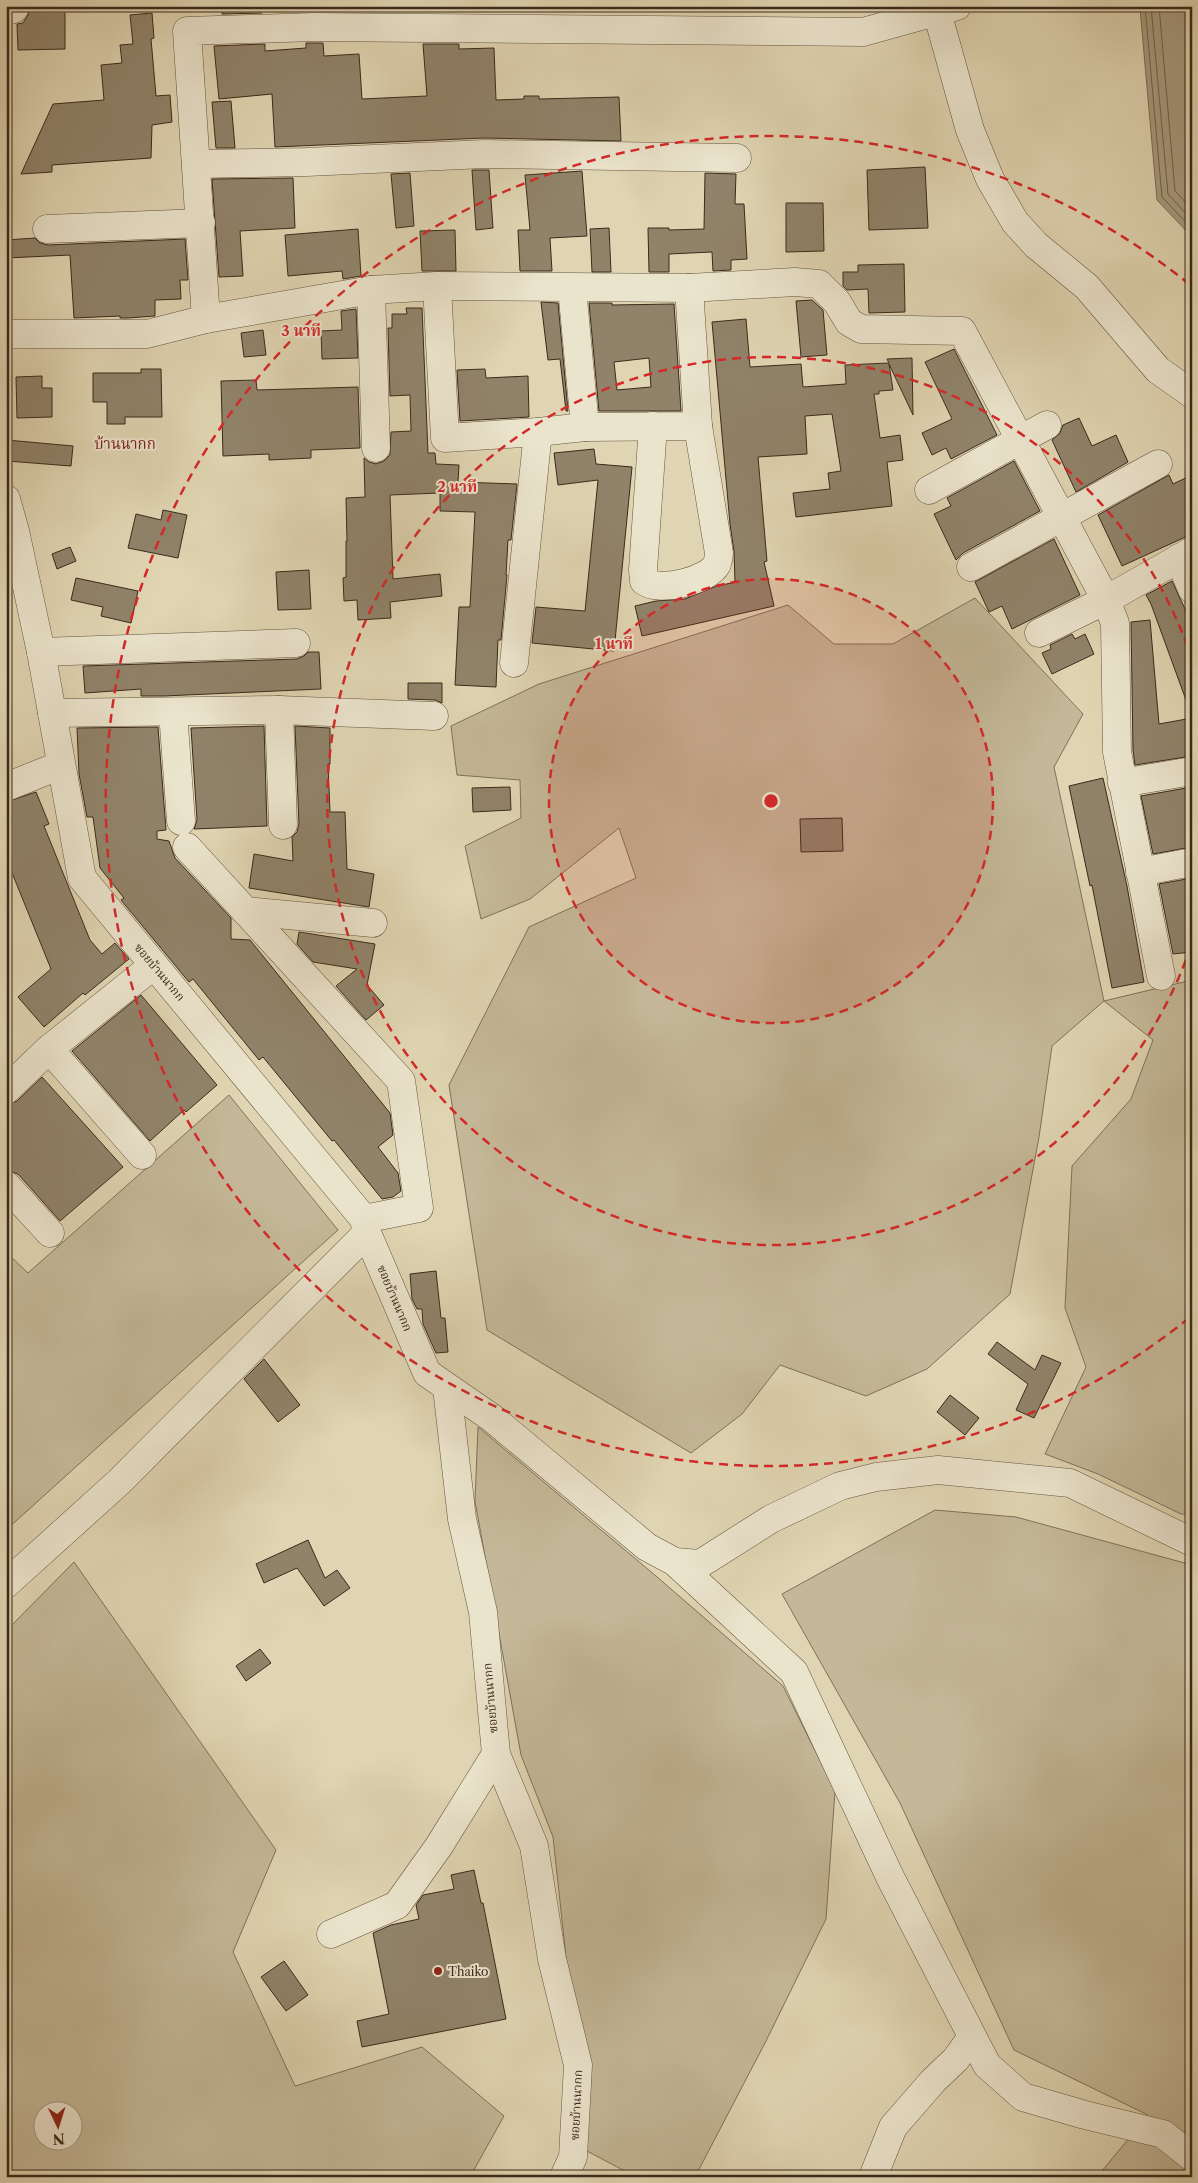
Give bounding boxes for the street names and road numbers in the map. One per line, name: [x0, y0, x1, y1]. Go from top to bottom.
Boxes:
street label: ซอยบ้านนากก: [132, 940, 188, 1004]
street label: ซอยบ้านนากก: [374, 1263, 416, 1333]
street label: ซอยบ้านนากก: [479, 1662, 501, 1734]
street label: ซอยบ้านนากก: [567, 2069, 585, 2141]

